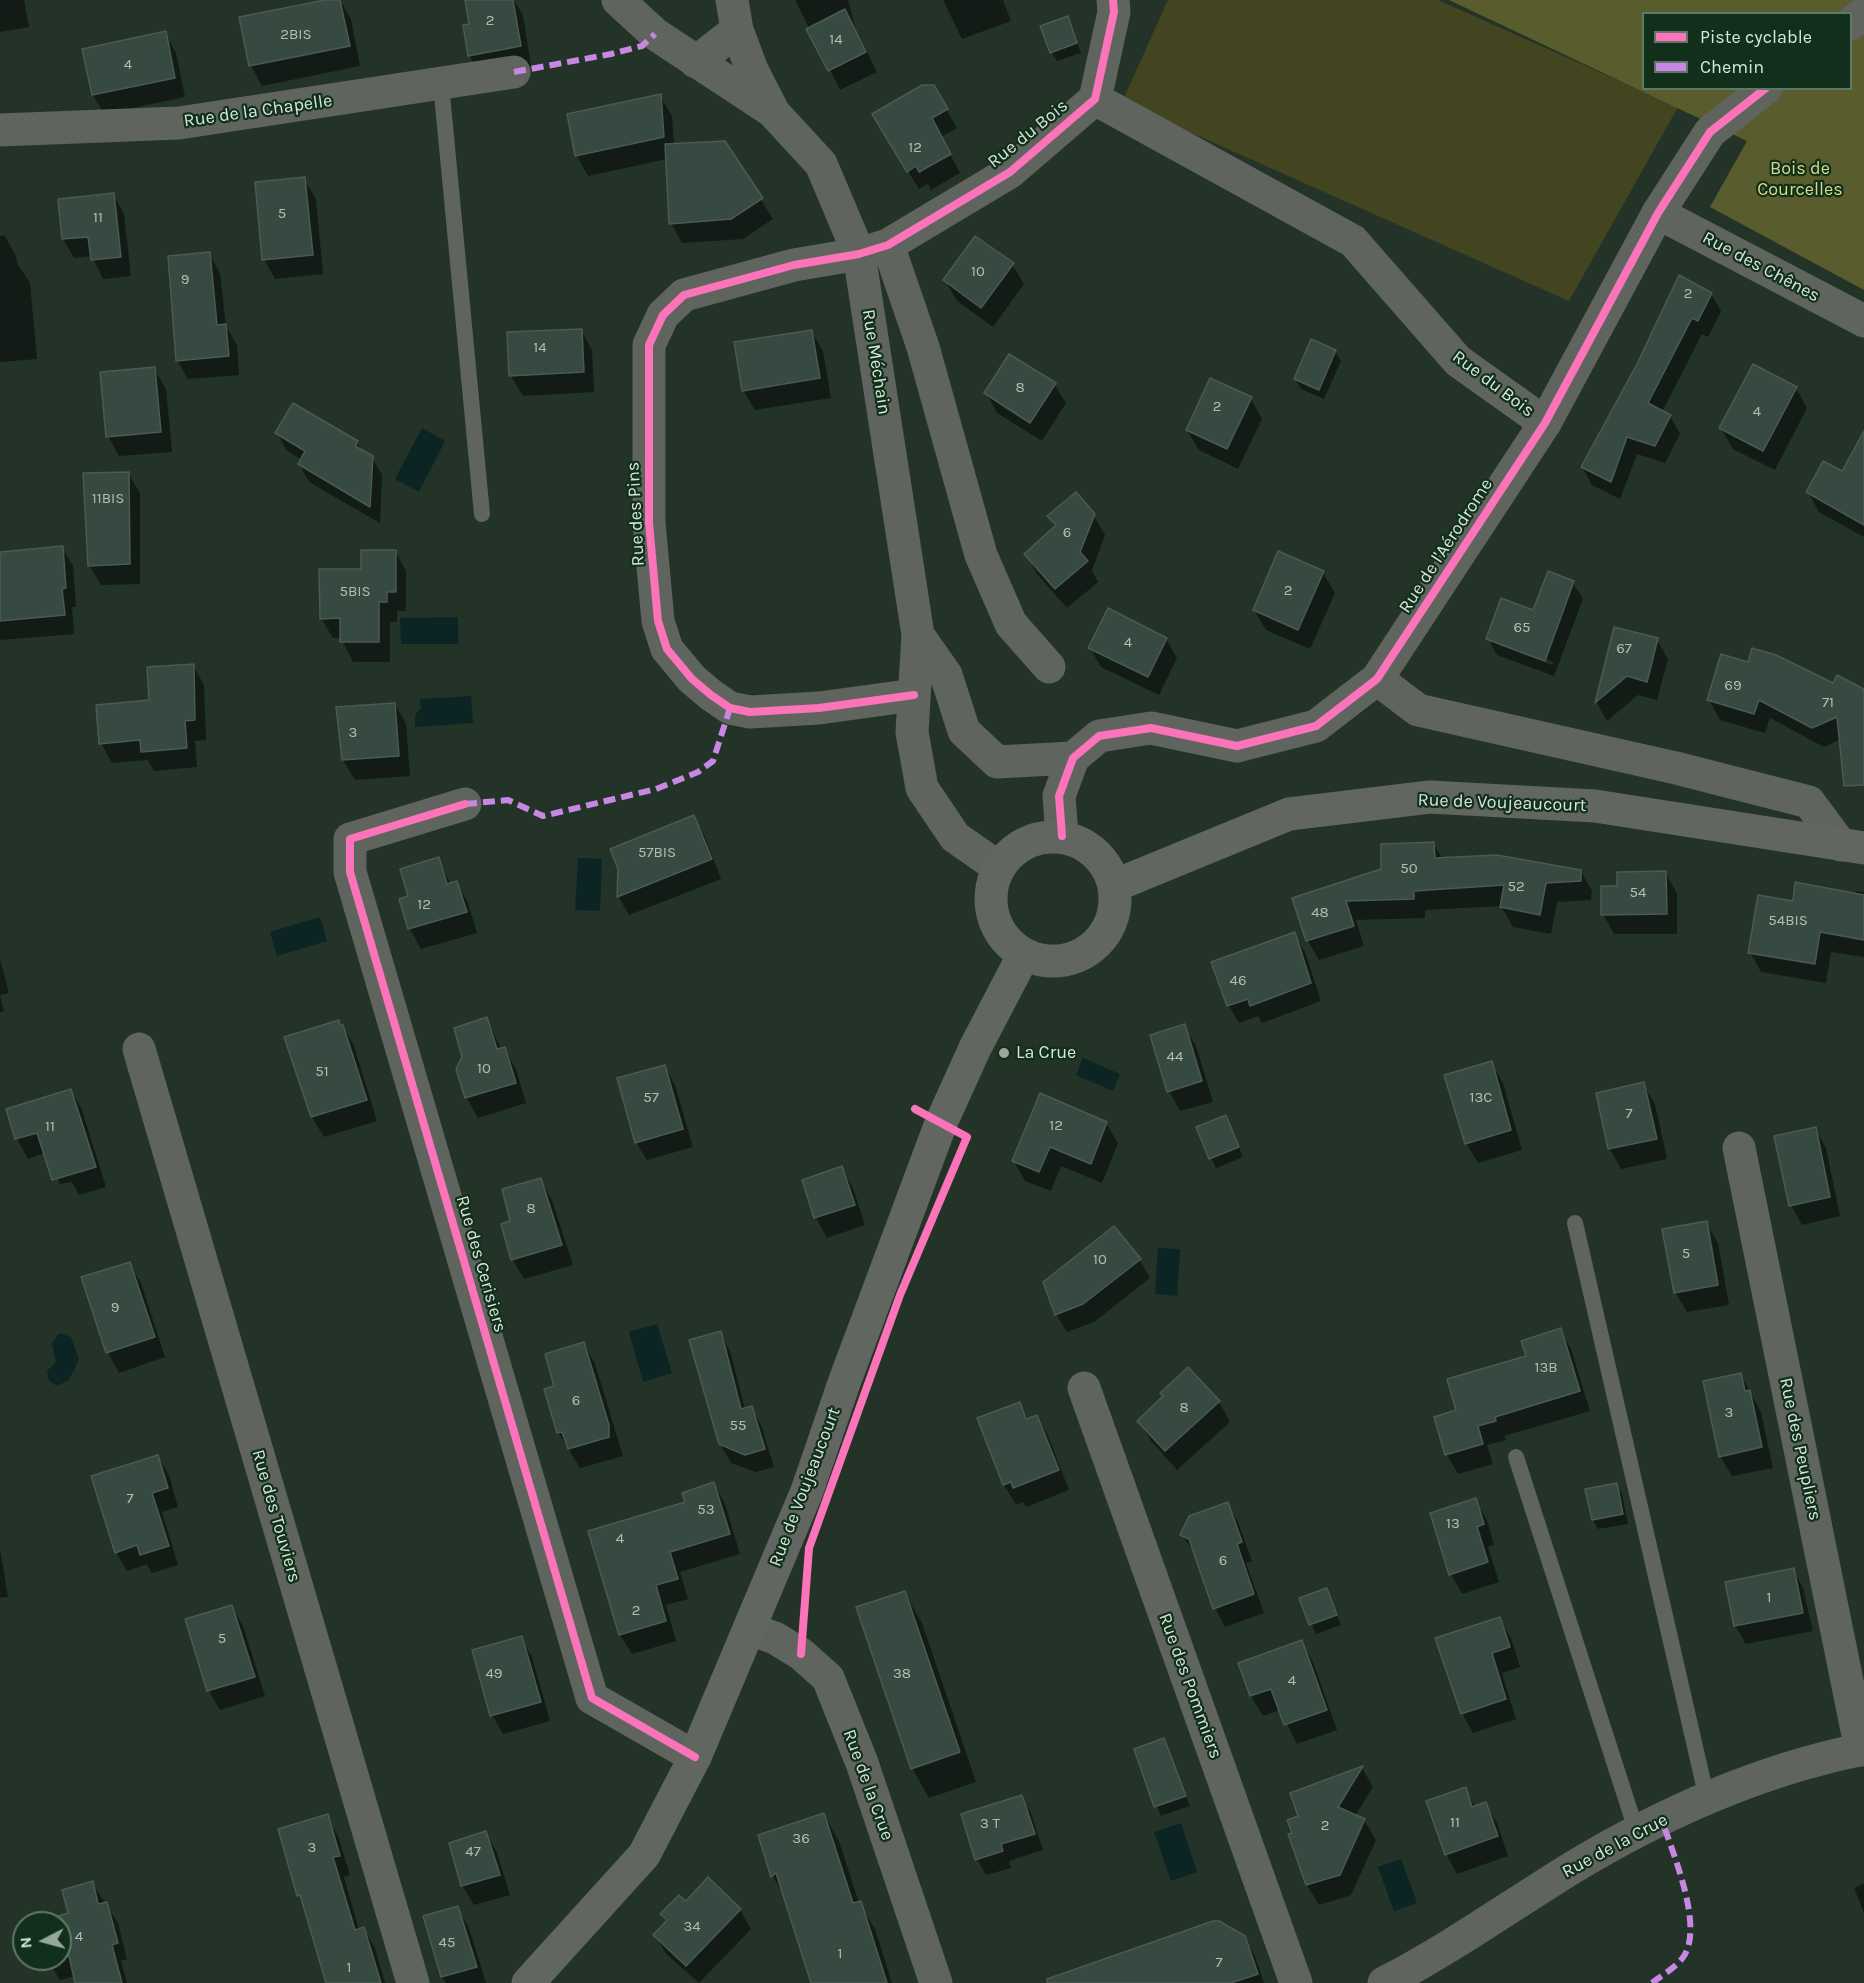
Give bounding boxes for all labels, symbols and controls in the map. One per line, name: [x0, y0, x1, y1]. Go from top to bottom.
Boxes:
house number: 2: [486, 12, 494, 30]
legend: [1642, 12, 1852, 90]
house number: 2BIS: [280, 26, 312, 44]
text: Piste cyclable: [1700, 26, 1812, 48]
house number: 14: [829, 31, 843, 49]
house number: 4: [124, 56, 132, 74]
text: Chemin: [1700, 56, 1764, 78]
street label: Rue de la Chapelle: [182, 90, 334, 132]
street label: Rue du Bois: [983, 95, 1073, 173]
house number: 12: [908, 139, 922, 157]
park label: Bois de Courcelles: [1757, 158, 1843, 201]
house number: 5: [278, 205, 286, 223]
house number: 11: [93, 209, 103, 227]
street label: Rue des Chênes: [1699, 227, 1823, 307]
house number: 10: [971, 263, 985, 281]
house number: 9: [181, 271, 189, 289]
house number: 2: [1684, 285, 1692, 303]
street label: Rue Méchain: [857, 308, 895, 416]
house number: 14: [533, 339, 547, 357]
street label: Rue du Bois: [1448, 346, 1538, 422]
house number: 8: [1015, 379, 1025, 397]
house number: 2: [1213, 398, 1221, 416]
house number: 4: [1753, 403, 1761, 421]
street label: Rue des Pins: [622, 461, 650, 567]
street label: Rue de l'Aérodrome: [1394, 475, 1498, 617]
house number: 11BIS: [92, 490, 124, 508]
house number: 6: [1063, 524, 1071, 542]
house number: 2: [1284, 582, 1292, 600]
house number: 5BIS: [339, 583, 371, 601]
house number: 65: [1513, 619, 1531, 637]
house number: 4: [1124, 634, 1132, 652]
house number: 67: [1616, 640, 1632, 658]
house number: 69: [1724, 677, 1742, 695]
house number: 71: [1822, 694, 1834, 712]
house number: 3: [349, 724, 357, 742]
street label: Rue de Voujeaucourt: [1417, 789, 1587, 817]
house number: 57BIS: [638, 844, 676, 862]
house number: 50: [1400, 860, 1418, 878]
house number: 52: [1507, 878, 1525, 896]
house number: 54: [1630, 884, 1646, 902]
house number: 12: [417, 896, 431, 914]
house number: 48: [1311, 904, 1329, 922]
house number: 54BIS: [1768, 912, 1808, 930]
house number: 46: [1230, 972, 1246, 990]
place label: La Crue: [1016, 1042, 1076, 1064]
marker: La Crue: [997, 1046, 1011, 1060]
house number: 44: [1167, 1048, 1183, 1066]
house number: 10: [477, 1060, 491, 1078]
house number: 51: [315, 1063, 329, 1081]
house number: 57: [643, 1089, 659, 1107]
house number: 13C: [1469, 1089, 1493, 1107]
house number: 7: [1625, 1105, 1633, 1123]
house number: 12: [1049, 1117, 1063, 1135]
house number: 11: [45, 1118, 55, 1136]
street label: Rue des Cerisiers: [451, 1193, 511, 1335]
house number: 8: [526, 1200, 536, 1218]
house number: 5: [1682, 1245, 1690, 1263]
house number: 10: [1093, 1251, 1107, 1269]
house number: 9: [111, 1299, 119, 1317]
house number: 13B: [1534, 1359, 1558, 1377]
street label: Rue des Peupliers: [1774, 1376, 1826, 1522]
house number: 6: [572, 1392, 580, 1410]
house number: 8: [1179, 1399, 1189, 1417]
street label: Rue de Voujeaucourt: [765, 1404, 845, 1570]
house number: 3: [1725, 1404, 1733, 1422]
house number: 55: [730, 1417, 746, 1435]
street label: Rue des Touviers: [247, 1447, 305, 1585]
house number: 7: [126, 1490, 134, 1508]
house number: 53: [697, 1501, 715, 1519]
house number: 13: [1446, 1515, 1460, 1533]
house number: 4: [616, 1530, 624, 1548]
house number: 6: [1219, 1552, 1227, 1570]
house number: 1: [1767, 1589, 1771, 1607]
house number: 2: [632, 1602, 640, 1620]
street label: Rue des Pommiers: [1154, 1610, 1226, 1762]
house number: 5: [218, 1630, 226, 1648]
house number: 49: [485, 1665, 503, 1683]
house number: 38: [893, 1665, 911, 1683]
house number: 4: [1288, 1672, 1296, 1690]
street label: Rue de la Crue: [838, 1727, 898, 1843]
street label: Rue de la Crue: [1558, 1809, 1672, 1883]
house number: 11: [1450, 1814, 1460, 1832]
house number: 3 T: [980, 1815, 1000, 1833]
house number: 2: [1321, 1817, 1329, 1835]
house number: 36: [792, 1830, 810, 1848]
house number: 3: [308, 1839, 316, 1857]
house number: 47: [465, 1843, 481, 1861]
north arrow: [12, 1911, 72, 1971]
house number: 34: [683, 1918, 701, 1936]
house number: 4: [75, 1928, 83, 1946]
house number: 45: [439, 1934, 455, 1952]
text: N: [16, 1936, 36, 1949]
house number: 1: [838, 1945, 842, 1963]
house number: 7: [1215, 1954, 1223, 1972]
house number: 1: [347, 1959, 351, 1977]

